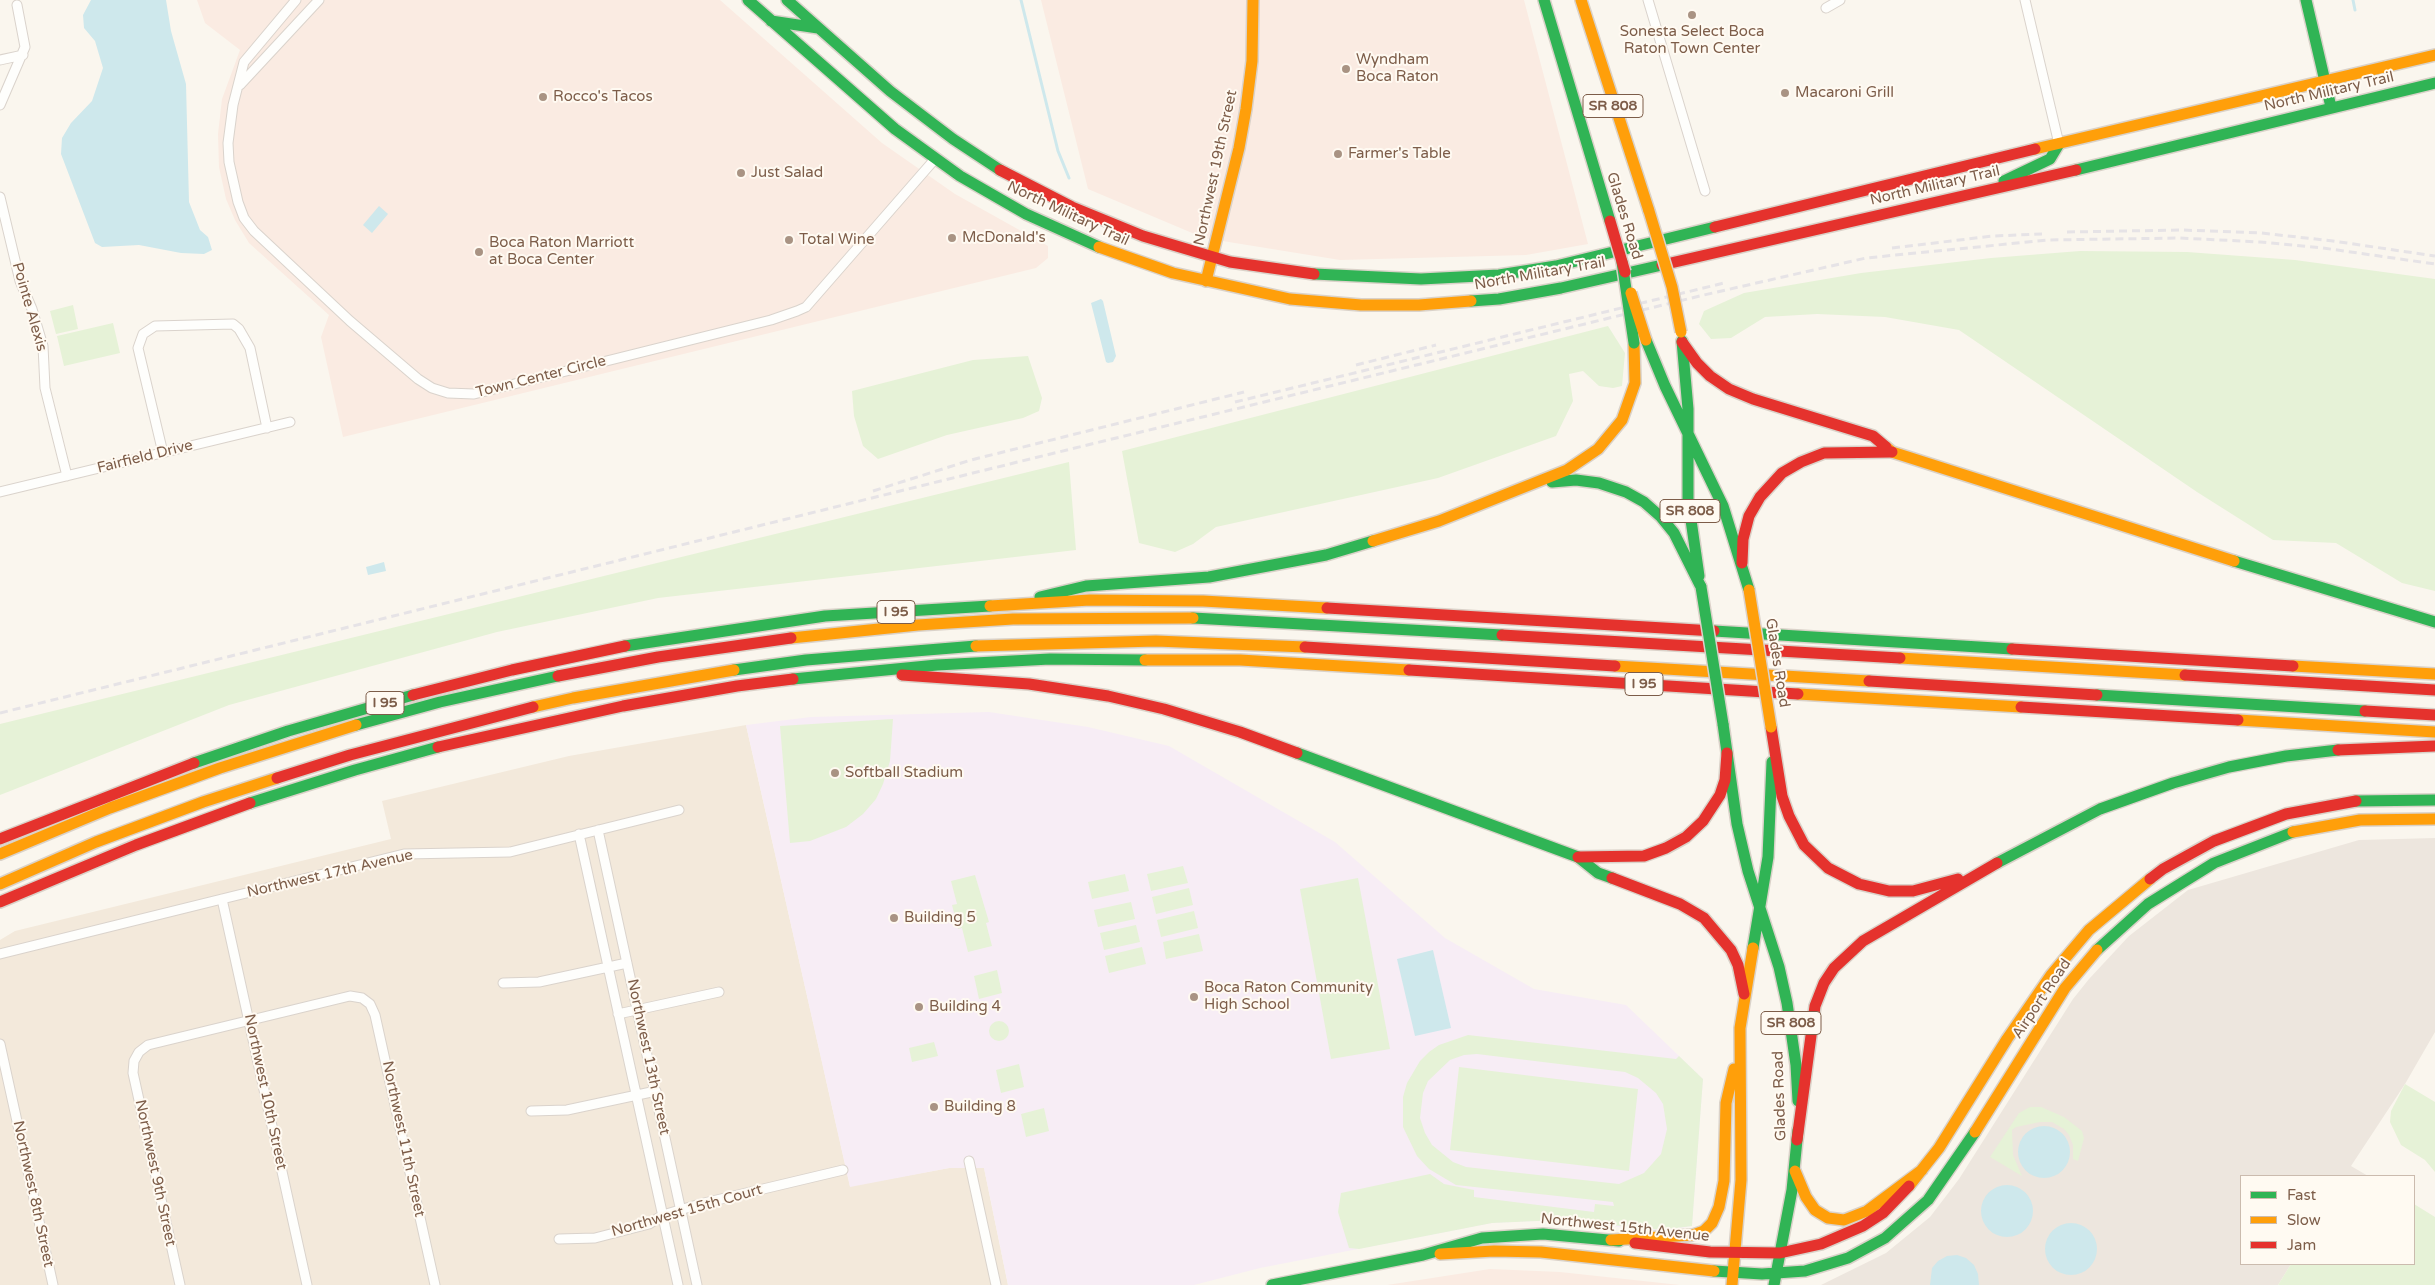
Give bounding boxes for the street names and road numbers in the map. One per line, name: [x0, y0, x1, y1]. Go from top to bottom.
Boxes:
street label: North Military Trail: [2262, 68, 2396, 116]
street label: Northwest 19th Street: [1191, 88, 1241, 248]
road number: SR 808: [1583, 94, 1643, 118]
street label: North Military Trail: [1868, 162, 2002, 210]
street label: Glades Road: [1602, 170, 1646, 262]
street label: North Military Trail: [1004, 178, 1132, 250]
street label: North Military Trail: [1473, 254, 1607, 294]
street label: Pointe Alexis: [8, 260, 50, 354]
street label: Town Center Circle: [474, 352, 608, 402]
street label: Fairfield Drive: [95, 436, 195, 478]
road number: SR 808: [1660, 500, 1720, 522]
road number: I 95: [877, 600, 915, 624]
street label: Glades Road: [1761, 617, 1793, 709]
road number: I 95: [1625, 672, 1663, 696]
road number: I 95: [366, 691, 404, 714]
street label: Northwest 17th Avenue: [245, 846, 415, 902]
street label: Airport Road: [2009, 956, 2075, 1042]
street label: Northwest 13th Street: [623, 977, 673, 1137]
road number: SR 808: [1761, 1011, 1821, 1034]
street label: Northwest 10th Street: [240, 1012, 290, 1172]
street label: Glades Road: [1769, 1051, 1791, 1141]
street label: Northwest 11th Street: [378, 1059, 428, 1219]
street label: Northwest 9th Street: [131, 1098, 179, 1248]
street label: Northwest 8th Street: [9, 1119, 57, 1269]
street label: Northwest 15th Court: [610, 1181, 764, 1241]
street label: Northwest 15th Avenue: [1540, 1210, 1710, 1246]

